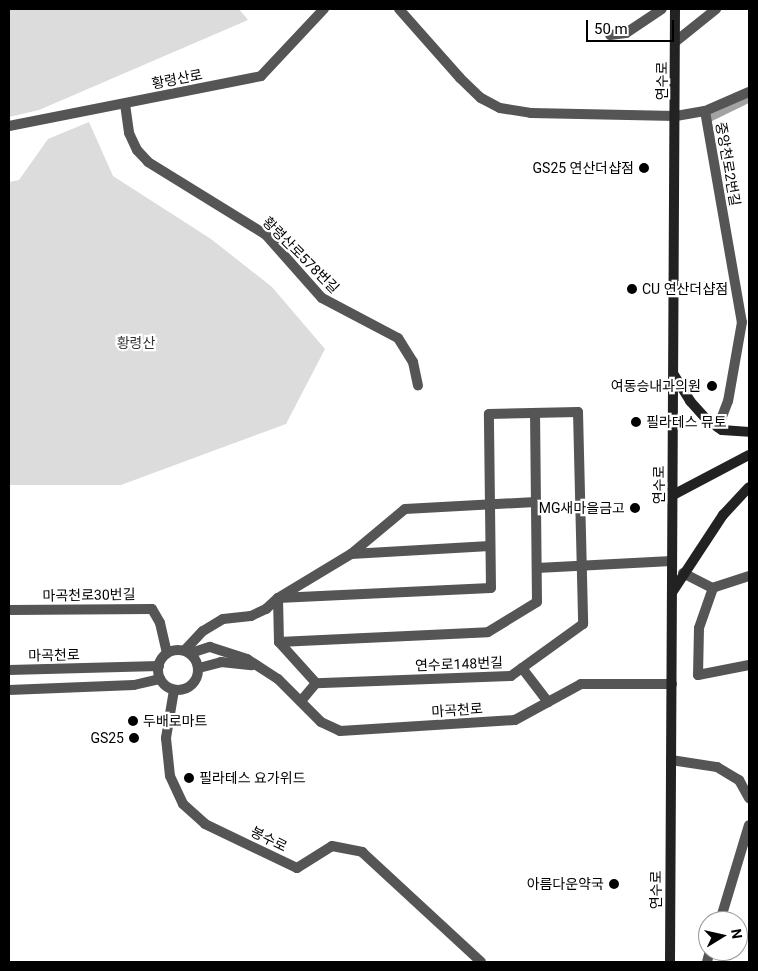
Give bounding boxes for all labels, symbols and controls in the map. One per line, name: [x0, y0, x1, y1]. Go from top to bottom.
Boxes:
scale bar: [588, 10, 676, 42]
text: 50 m: [594, 20, 628, 38]
street label: 연수로: [654, 62, 670, 100]
street label: 황령산로: [150, 66, 204, 92]
street label: 중앙천로2번길: [712, 121, 744, 207]
place label: GS25 연산더샵점: [533, 160, 634, 176]
marker: GS25 연산더샵점: [638, 162, 650, 174]
street label: 황령산로578번길: [259, 213, 343, 297]
place label: CU 연산더샵점: [642, 281, 728, 297]
marker: CU 연산더샵점: [626, 283, 638, 295]
park label: 황령산: [117, 335, 155, 351]
place label: 여동승내과의원: [611, 378, 701, 394]
marker: 여동승내과의원: [705, 379, 719, 393]
place label: 필라테스 뮤토: [646, 414, 727, 430]
marker: 필라테스 뮤토: [630, 416, 642, 428]
street label: 연수로: [651, 466, 667, 504]
place label: MG새마을금고: [539, 500, 625, 516]
marker: MG새마을금고: [629, 502, 641, 514]
street label: 마곡천로30번길: [42, 586, 136, 604]
street label: 마곡천로: [28, 646, 80, 664]
street label: 연수로148번길: [415, 654, 503, 674]
street label: 마곡천로: [431, 700, 483, 720]
place label: 두배로마트: [143, 713, 207, 729]
marker: 두배로마트: [127, 715, 139, 727]
place label: GS25: [90, 730, 124, 746]
marker: GS25: [128, 732, 140, 744]
place label: 필라테스 요가위드: [199, 770, 306, 786]
marker: 필라테스 요가위드: [183, 772, 195, 784]
street label: 봉수로: [248, 823, 290, 855]
street label: 연수로: [648, 871, 664, 909]
place label: 아름다운약국: [527, 876, 604, 892]
marker: 아름다운약국: [608, 878, 620, 890]
north arrow: [698, 911, 748, 961]
text: N: [728, 928, 746, 940]

